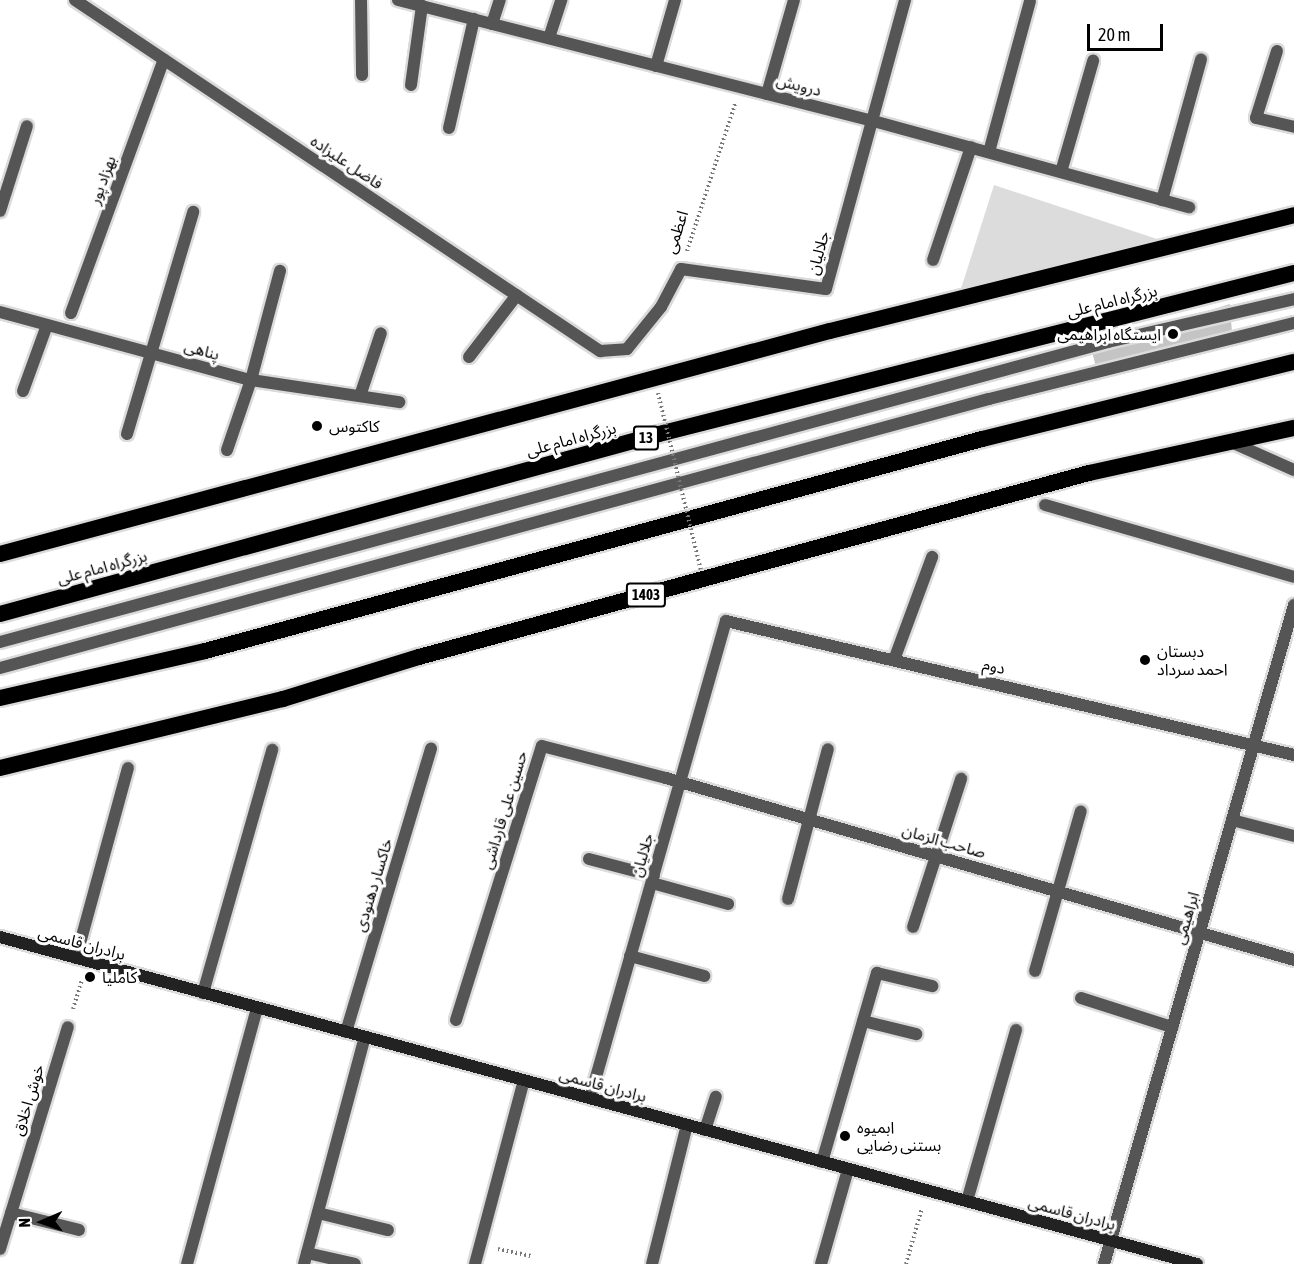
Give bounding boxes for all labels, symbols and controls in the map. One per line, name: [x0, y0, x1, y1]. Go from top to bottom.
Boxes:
scale bar: [1090, 12, 1166, 50]
text: 20 m: [1098, 24, 1130, 45]
street label: درویش: [774, 70, 824, 100]
street label: فاضل علیزاده: [307, 131, 387, 193]
street label: بهزاد پور: [84, 153, 120, 207]
street label: اعظمی: [660, 208, 692, 256]
street label: جلالیان: [803, 229, 833, 277]
street label: بزرگراه امام علی: [1065, 281, 1159, 321]
place label: ایستگاه ابراهیمی: [1057, 324, 1161, 344]
marker: ایستگاه ابراهیمی: [1166, 327, 1180, 341]
street label: پناهی: [182, 336, 222, 364]
place label: کاکتوس: [329, 416, 380, 436]
street label: بزرگراه امام علی: [524, 418, 618, 460]
marker: کاکتوس: [310, 419, 324, 433]
road number: 13: [632, 426, 660, 450]
street label: بزرگراه امام علی: [55, 546, 149, 588]
road number: 1403: [625, 583, 667, 607]
place label: دبستان احمد سرداد: [1157, 641, 1228, 679]
marker: دبستان احمد سرداد: [1138, 653, 1152, 667]
street label: دوم: [981, 654, 1007, 678]
street label: حسین علی قارداشی: [477, 749, 531, 871]
street label: صاحب الزمان: [900, 820, 988, 862]
street label: جلالیان: [627, 831, 657, 879]
street label: خاکسار دهنودی: [350, 836, 396, 934]
street label: ابراهیمی: [1169, 889, 1203, 947]
street label: برادران قاسمی: [36, 922, 128, 964]
place label: کاملیا: [102, 967, 137, 987]
marker: کاملیا: [83, 970, 97, 984]
street label: خوش اخلاق: [8, 1062, 48, 1138]
street label: برادران قاسمی: [557, 1064, 649, 1106]
place label: ابمیوه بستنی رضایی: [857, 1117, 941, 1155]
marker: ابمیوه بستنی رضایی: [838, 1129, 852, 1143]
north arrow: [12, 1192, 72, 1252]
street label: برادران قاسمی: [1026, 1192, 1118, 1234]
text: N: [15, 1218, 33, 1228]

